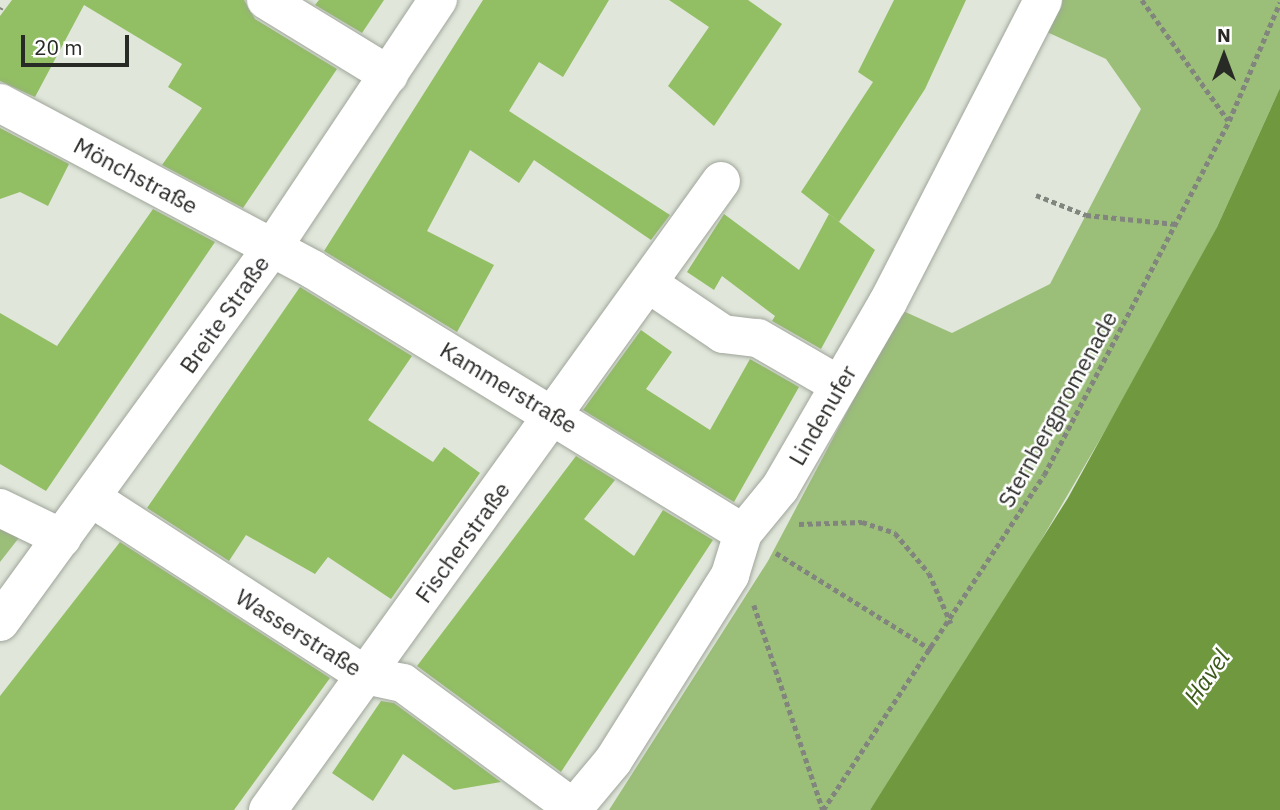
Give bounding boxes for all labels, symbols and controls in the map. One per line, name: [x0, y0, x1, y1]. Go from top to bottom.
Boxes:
scale bar: [24, 21, 133, 65]
north arrow: [1189, 21, 1259, 91]
text: N: [1217, 23, 1231, 47]
text: 20 m: [34, 33, 83, 61]
street label: Mönchstraße: [69, 131, 203, 219]
street label: Breite Straße: [173, 250, 275, 378]
street label: Sternbergpromenade: [992, 306, 1122, 512]
street label: Kammerstraße: [436, 335, 582, 439]
street label: Lindenufer: [782, 360, 862, 470]
street label: Fischerstraße: [409, 476, 515, 608]
street label: Wasserstraße: [231, 582, 367, 682]
water label: Havel: [1178, 644, 1236, 710]

